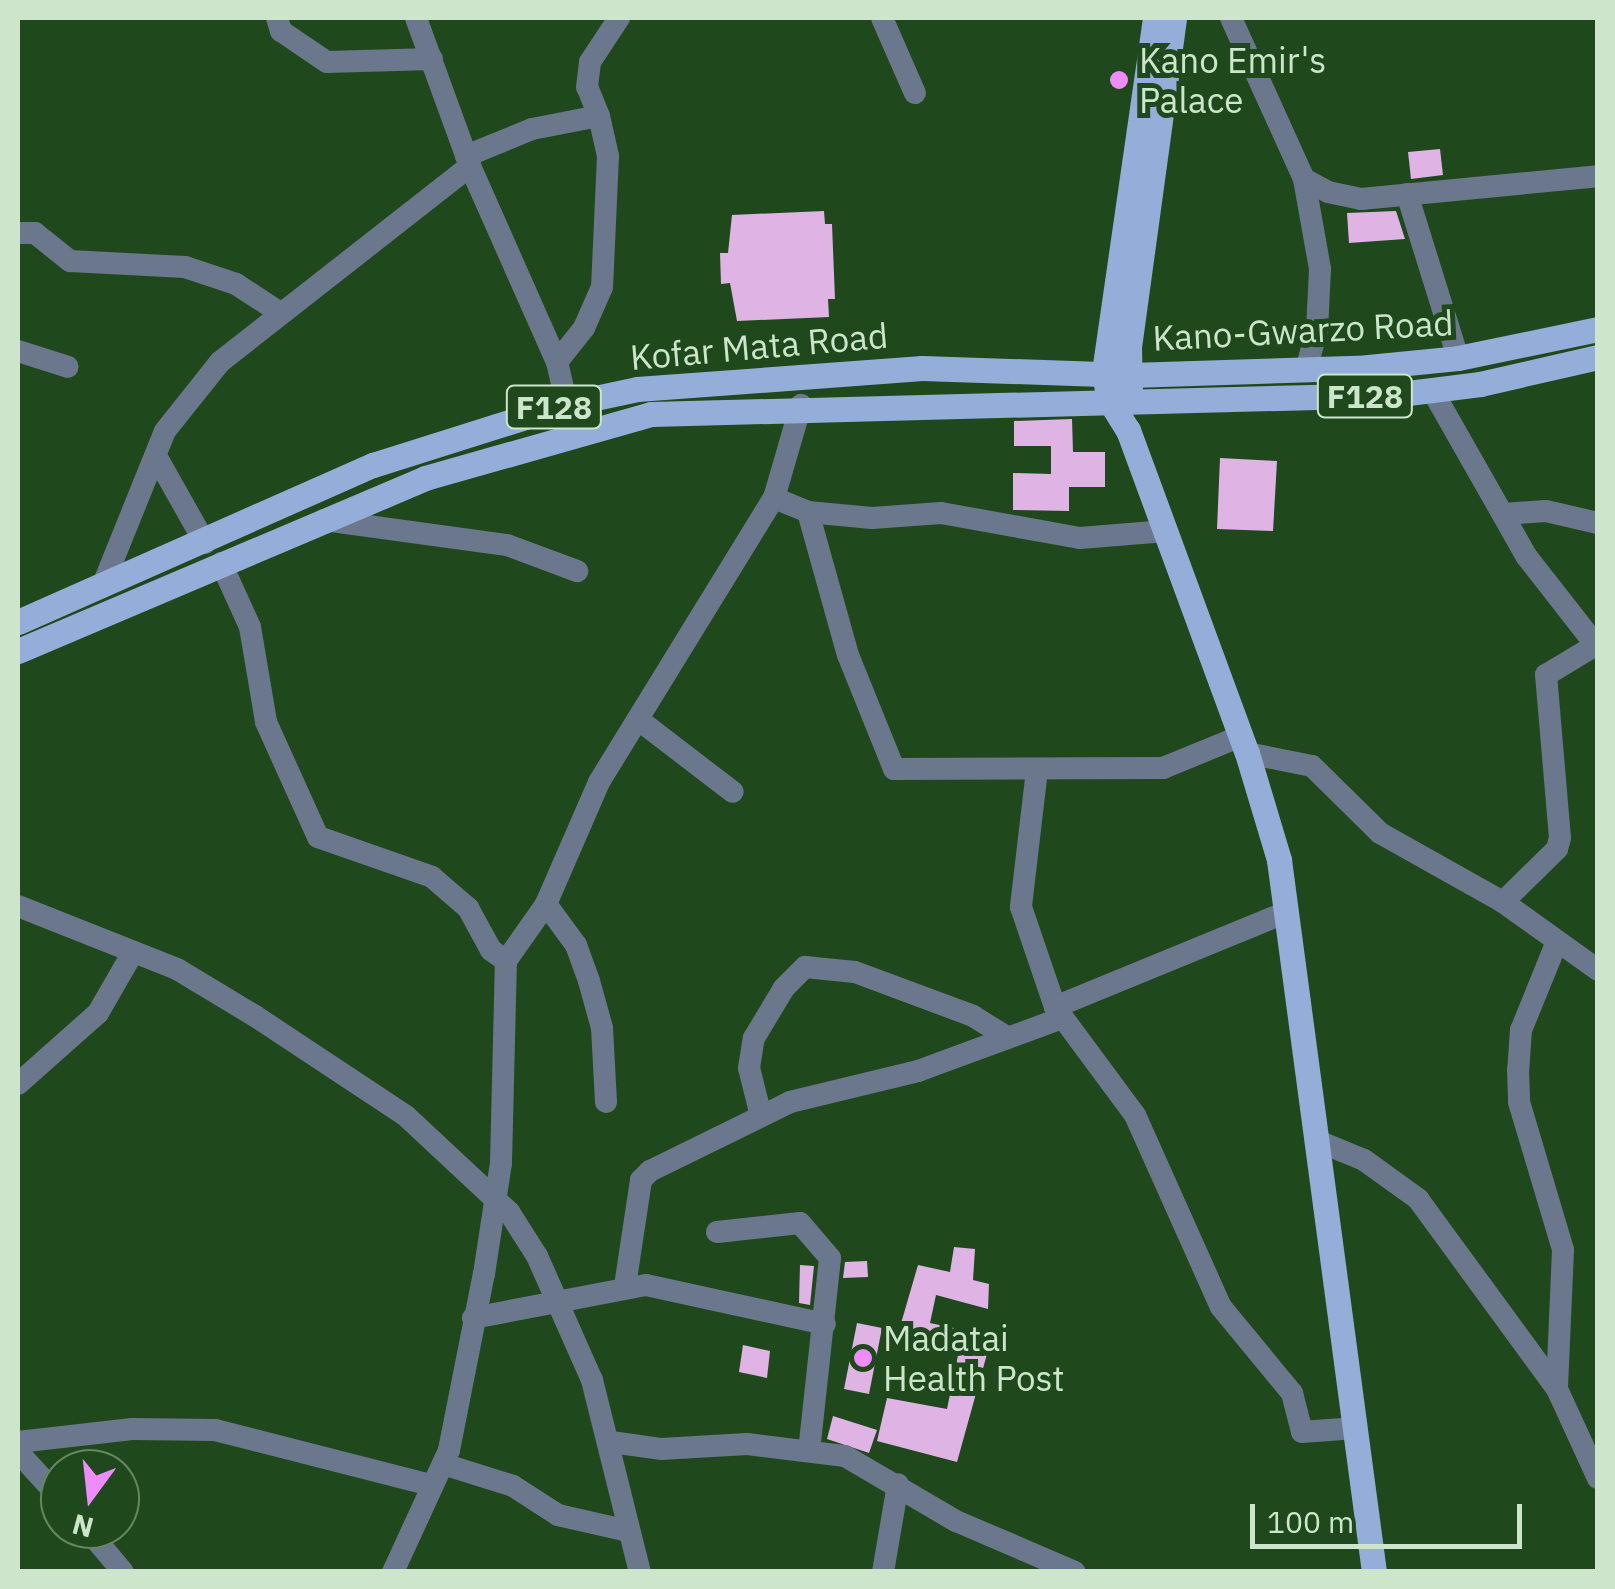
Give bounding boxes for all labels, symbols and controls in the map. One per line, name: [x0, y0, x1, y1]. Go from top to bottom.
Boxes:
place label: Kano Emir's Palace: [1139, 39, 1326, 121]
marker: Kano Emir's Palace: [1108, 69, 1130, 91]
street label: Kano-Gwarzo Road: [1151, 301, 1455, 359]
street label: Kofar Mata Road: [628, 314, 890, 378]
road number: F128: [1315, 369, 1415, 423]
road number: F128: [504, 380, 604, 434]
place label: Madatai Health Post: [883, 1317, 1065, 1399]
marker: Madatai Health Post: [852, 1347, 874, 1369]
north arrow: [40, 1449, 140, 1549]
scale bar: [1255, 1484, 1528, 1546]
text: 100 m: [1267, 1502, 1354, 1541]
text: N: [68, 1506, 97, 1547]

